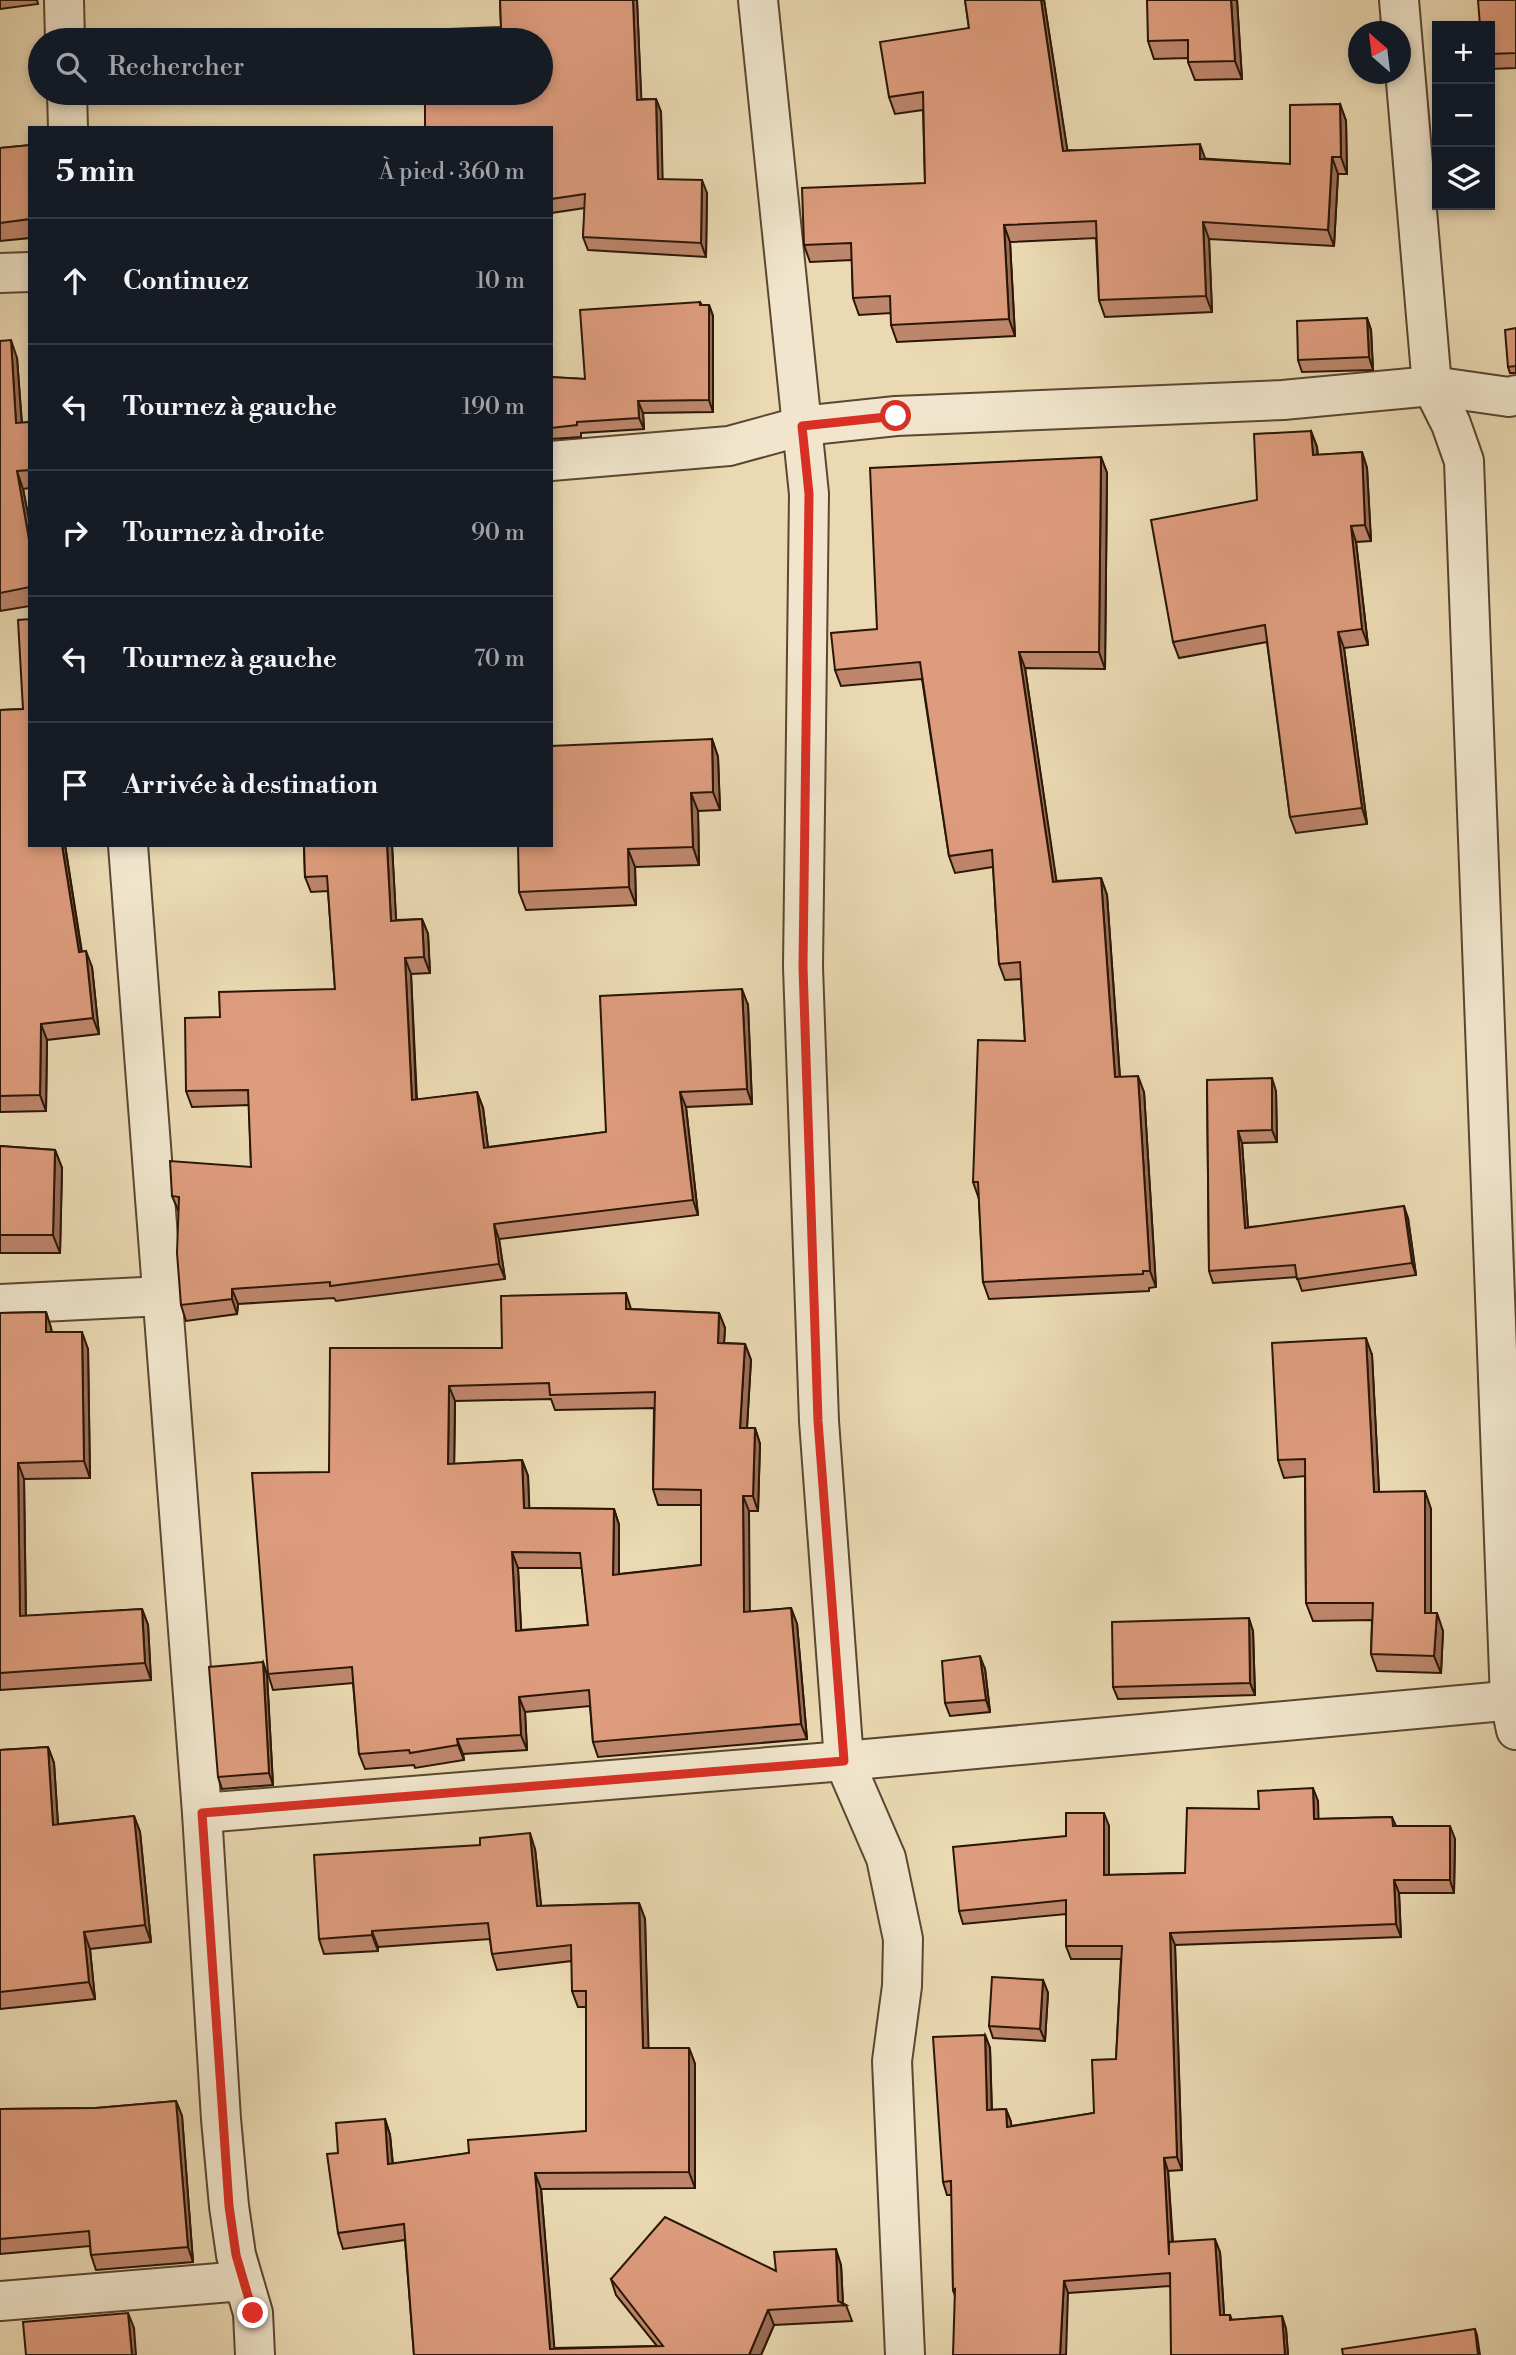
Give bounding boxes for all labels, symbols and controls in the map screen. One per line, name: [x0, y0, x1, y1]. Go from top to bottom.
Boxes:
north arrow: [1348, 21, 1411, 84]
map controls: [1432, 21, 1495, 210]
button: +: [1432, 21, 1495, 84]
search box: [28, 28, 553, 105]
icon: search: [52, 48, 90, 86]
text: Rechercher: [108, 51, 244, 83]
button: −: [1432, 84, 1495, 147]
button: layers: [1432, 147, 1495, 210]
text: 5 min: [56, 153, 135, 191]
text: À pied · 360 m: [379, 158, 525, 186]
icon: ahead: [56, 262, 94, 300]
text: Continuez: [123, 265, 249, 297]
text: 10 m: [476, 267, 525, 295]
icon: left: [56, 388, 94, 426]
text: Tournez à gauche: [123, 391, 337, 423]
text: 190 m: [462, 393, 525, 421]
route start: [880, 400, 911, 431]
icon: right: [56, 514, 94, 552]
text: Tournez à droite: [123, 517, 325, 549]
text: 90 m: [471, 519, 525, 547]
icon: left: [56, 640, 94, 678]
text: Tournez à gauche: [123, 643, 337, 675]
text: 70 m: [474, 645, 525, 673]
icon: arrive: [56, 766, 94, 804]
text: Arrivée à destination: [123, 769, 378, 801]
route end: [237, 2297, 268, 2328]

